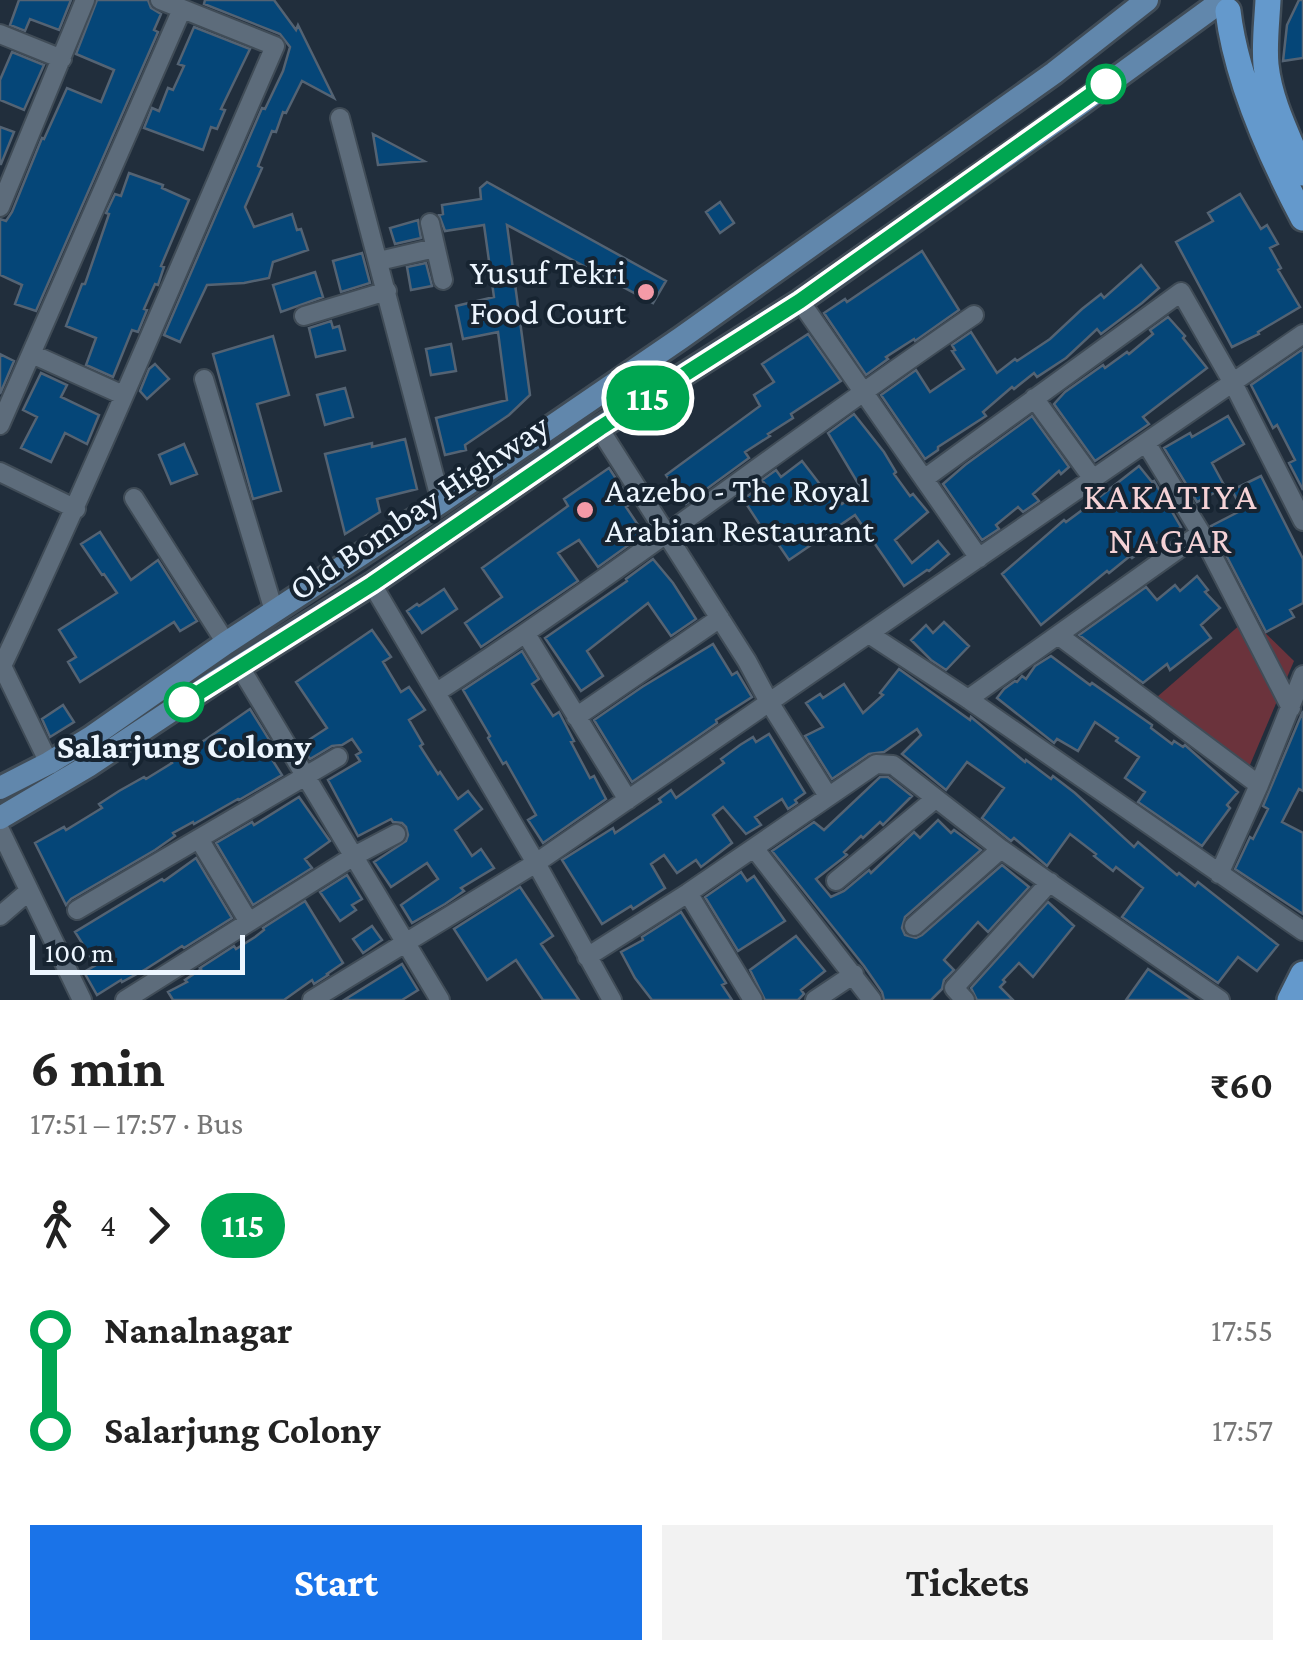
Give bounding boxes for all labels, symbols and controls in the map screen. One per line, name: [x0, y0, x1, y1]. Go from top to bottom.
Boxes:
unlabelled marker: [1087, 65, 1125, 103]
place label: Yusuf Tekri Food Court: [469, 253, 626, 332]
marker: Yusuf Tekri Food Court: [635, 281, 657, 303]
line badge: 115: [590, 366, 706, 430]
text: 115: [626, 379, 670, 418]
street label: Old Bombay Highway: [282, 405, 557, 608]
place label: Aazebo - The Royal Arabian Restaurant: [605, 471, 875, 550]
district label: KAKATIYA NAGAR: [1083, 475, 1259, 561]
marker: Aazebo - The Royal Arabian Restaurant: [574, 499, 596, 521]
marker: Salarjung Colony: [165, 683, 203, 721]
place label: Salarjung Colony: [57, 727, 312, 766]
scale bar: [30, 930, 245, 974]
text: 100 m: [45, 937, 114, 968]
text: 6 min: [30, 1037, 165, 1098]
text: ₹60: [1210, 1064, 1273, 1106]
text: 17:51 – 17:57 · Bus: [30, 1105, 243, 1141]
icon: walk: [30, 1198, 85, 1253]
icon: forward: [131, 1198, 186, 1253]
text: 115: [221, 1206, 265, 1245]
text: 4: [100, 1207, 116, 1243]
text: Nanalnagar: [104, 1309, 293, 1351]
text: 17:55: [1211, 1312, 1273, 1348]
text: Salarjung Colony: [104, 1409, 380, 1451]
text: 17:57: [1212, 1412, 1273, 1448]
button: Start: [30, 1525, 642, 1640]
button: Tickets: [662, 1525, 1273, 1640]

